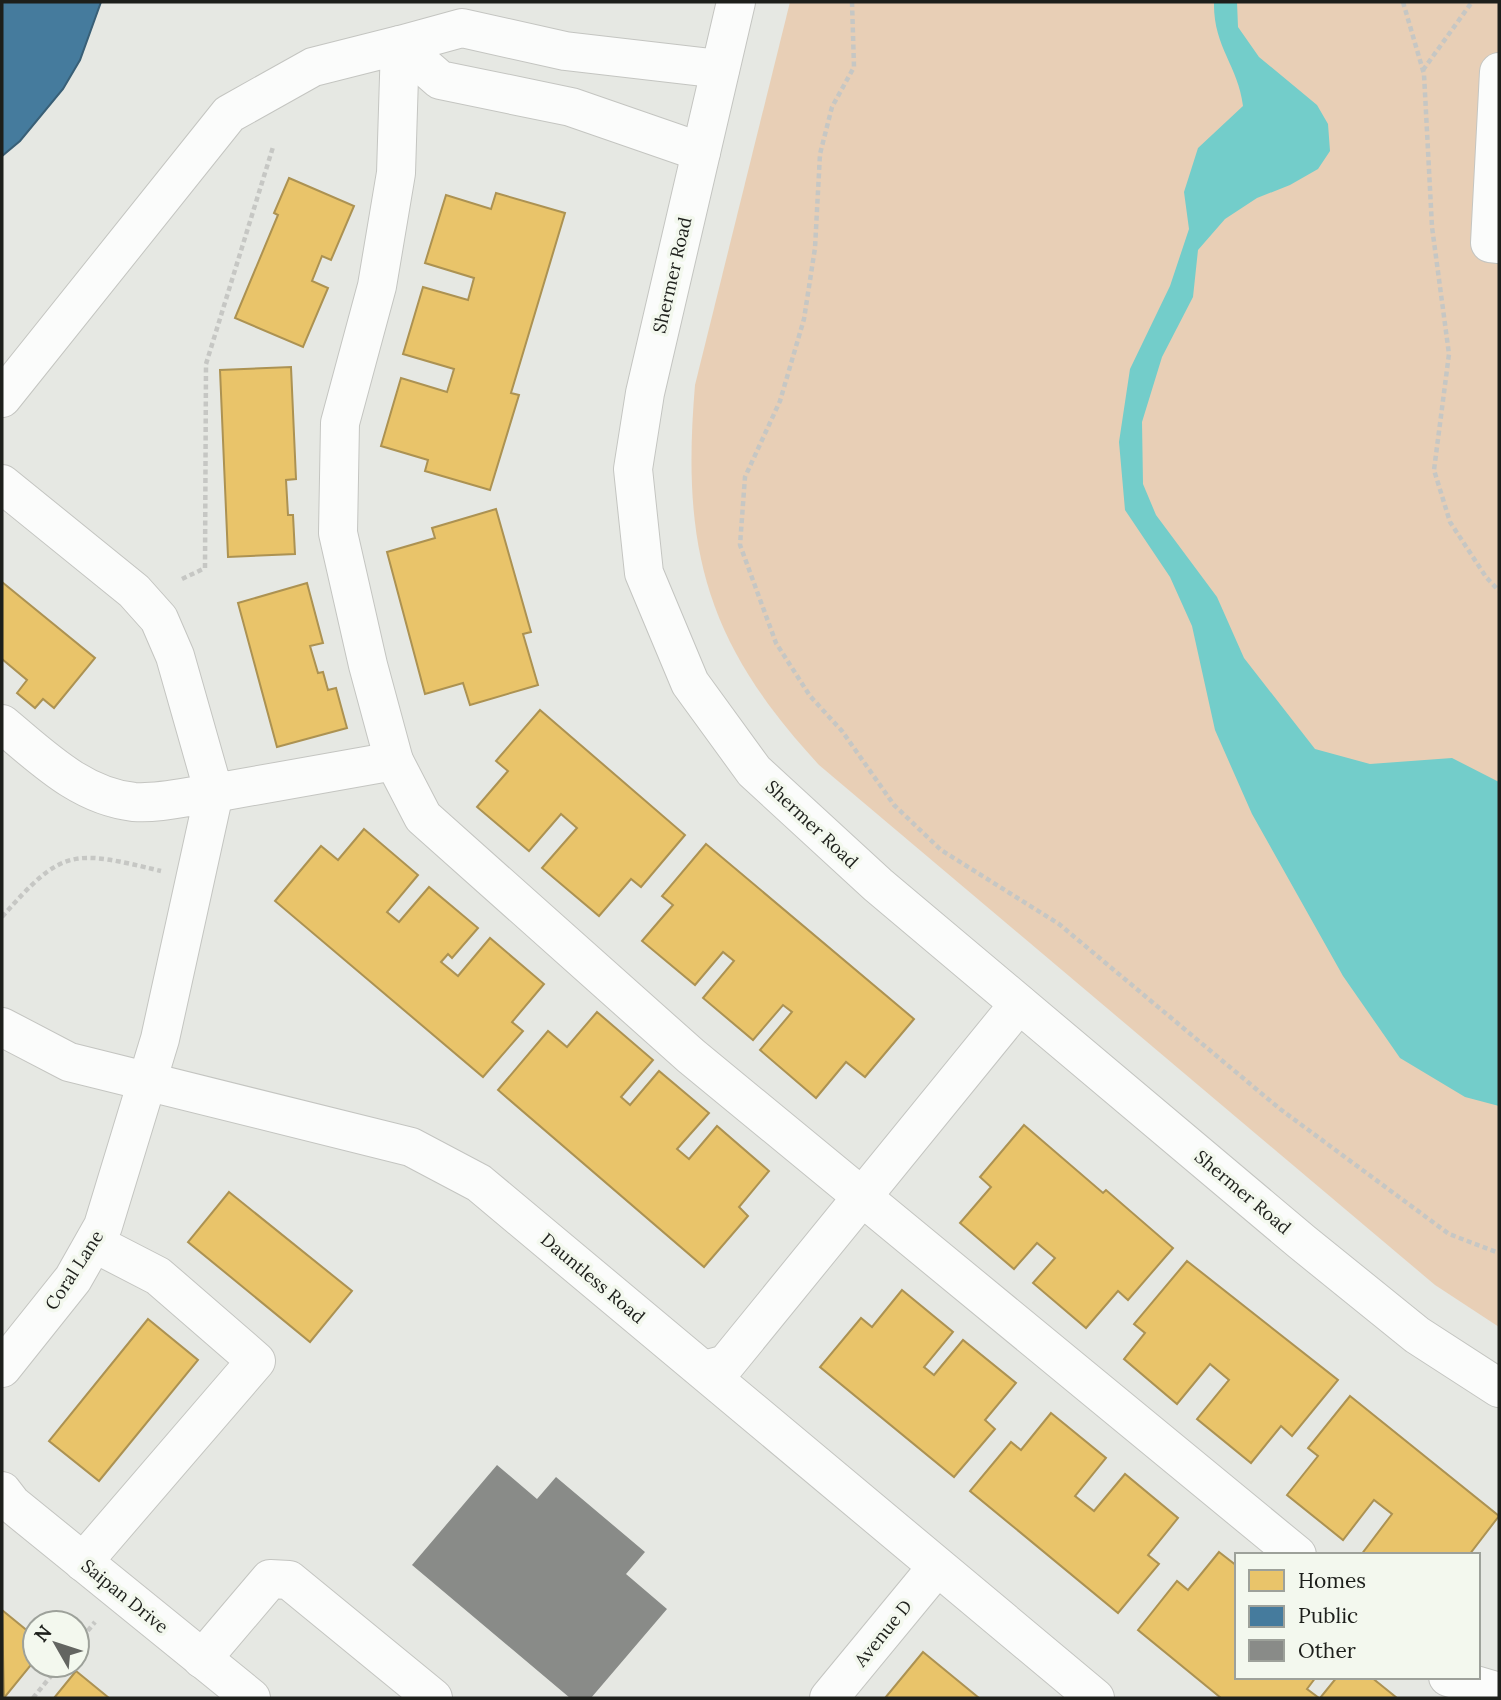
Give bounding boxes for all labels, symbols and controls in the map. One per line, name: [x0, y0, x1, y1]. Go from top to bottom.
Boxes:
street label: Shermer Road: [647, 214, 697, 335]
street label: Shermer Road: [761, 775, 863, 873]
street label: Shermer Road: [1190, 1145, 1296, 1239]
street label: Coral Lane: [40, 1226, 108, 1314]
street label: Dauntless Road: [536, 1228, 650, 1328]
legend: [1235, 1553, 1480, 1679]
street label: Saipan Drive: [77, 1554, 173, 1638]
text: Homes: [1298, 1567, 1366, 1594]
street label: Avenue D: [848, 1595, 917, 1672]
text: Public: [1298, 1602, 1358, 1629]
north arrow: [21, 1609, 91, 1679]
text: N: [29, 1620, 57, 1647]
text: Other: [1298, 1637, 1356, 1664]

